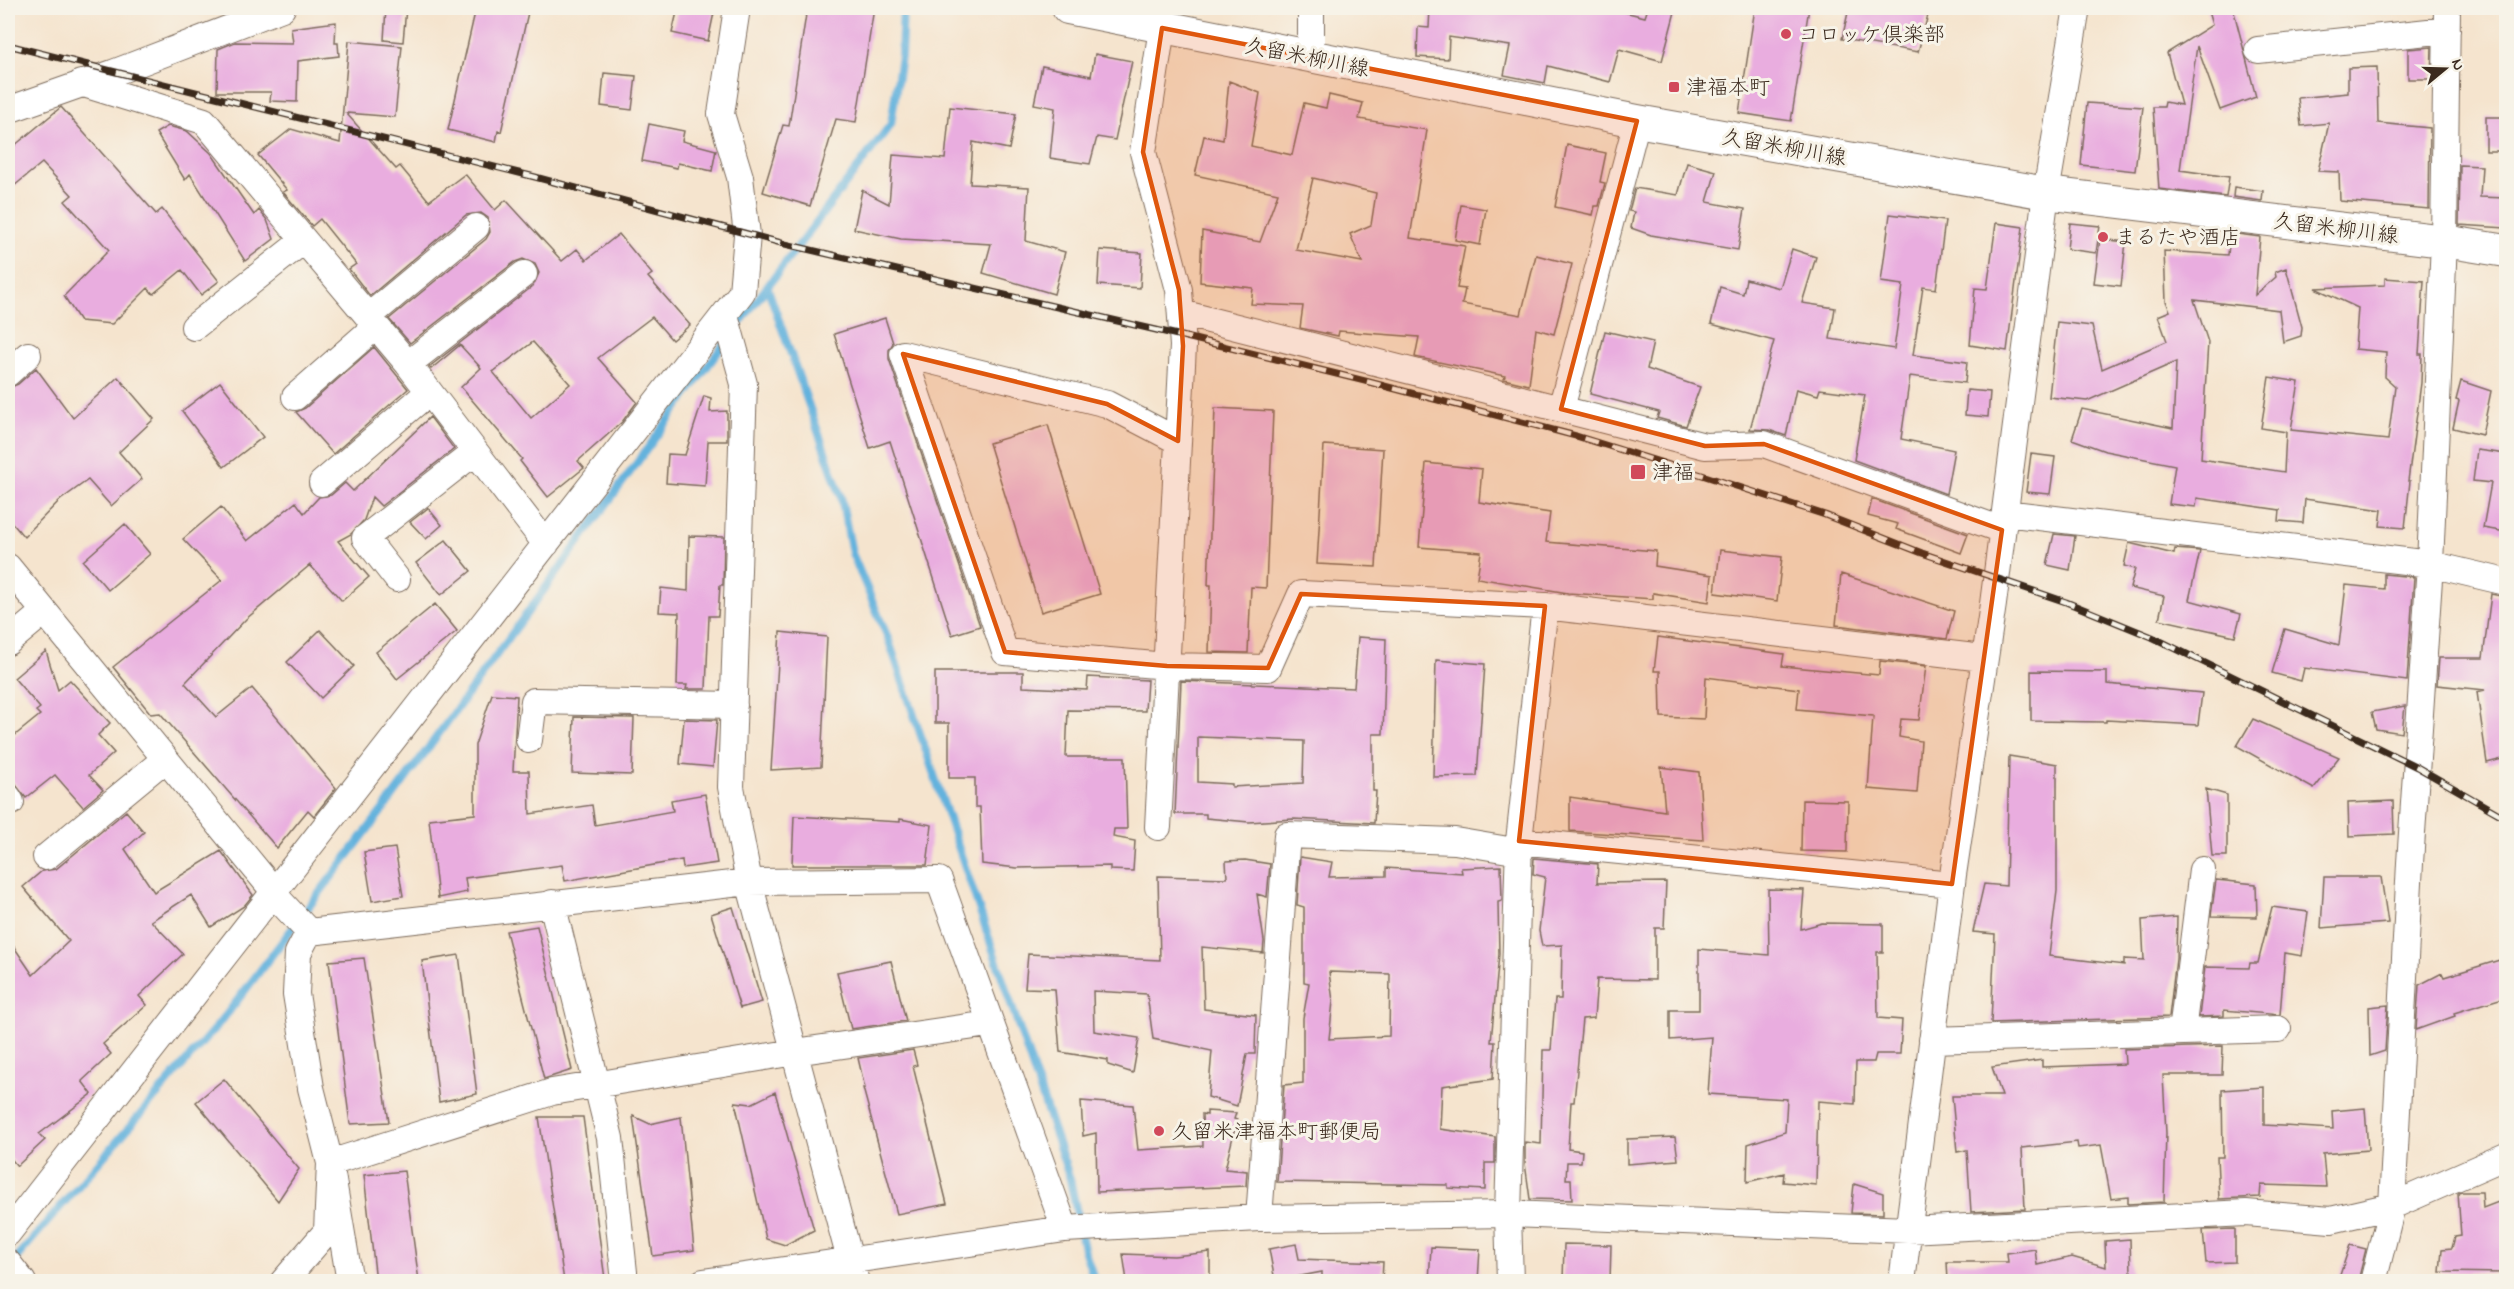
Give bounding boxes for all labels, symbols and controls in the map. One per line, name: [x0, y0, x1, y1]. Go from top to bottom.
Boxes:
place label: コロッケ倶楽部: [1798, 21, 1945, 51]
marker: コロッケ倶楽部: [1779, 27, 1793, 41]
street label: 久留米柳川線: [1242, 32, 1371, 86]
north arrow: [2415, 39, 2475, 99]
text: N: [2444, 56, 2470, 74]
place label: 津福本町: [1686, 74, 1770, 104]
marker: 津福本町: [1667, 80, 1681, 94]
street label: 久留米柳川線: [1719, 123, 1848, 175]
street label: 久留米柳川線: [2271, 207, 2400, 253]
place label: まるたや酒店: [2115, 224, 2241, 254]
marker: まるたや酒店: [2096, 230, 2110, 244]
place label: 津福: [1652, 459, 1694, 489]
marker: 津福: [1629, 463, 1647, 481]
place label: 久留米津福本町郵便局: [1171, 1118, 1381, 1148]
marker: 久留米津福本町郵便局: [1152, 1124, 1166, 1138]

